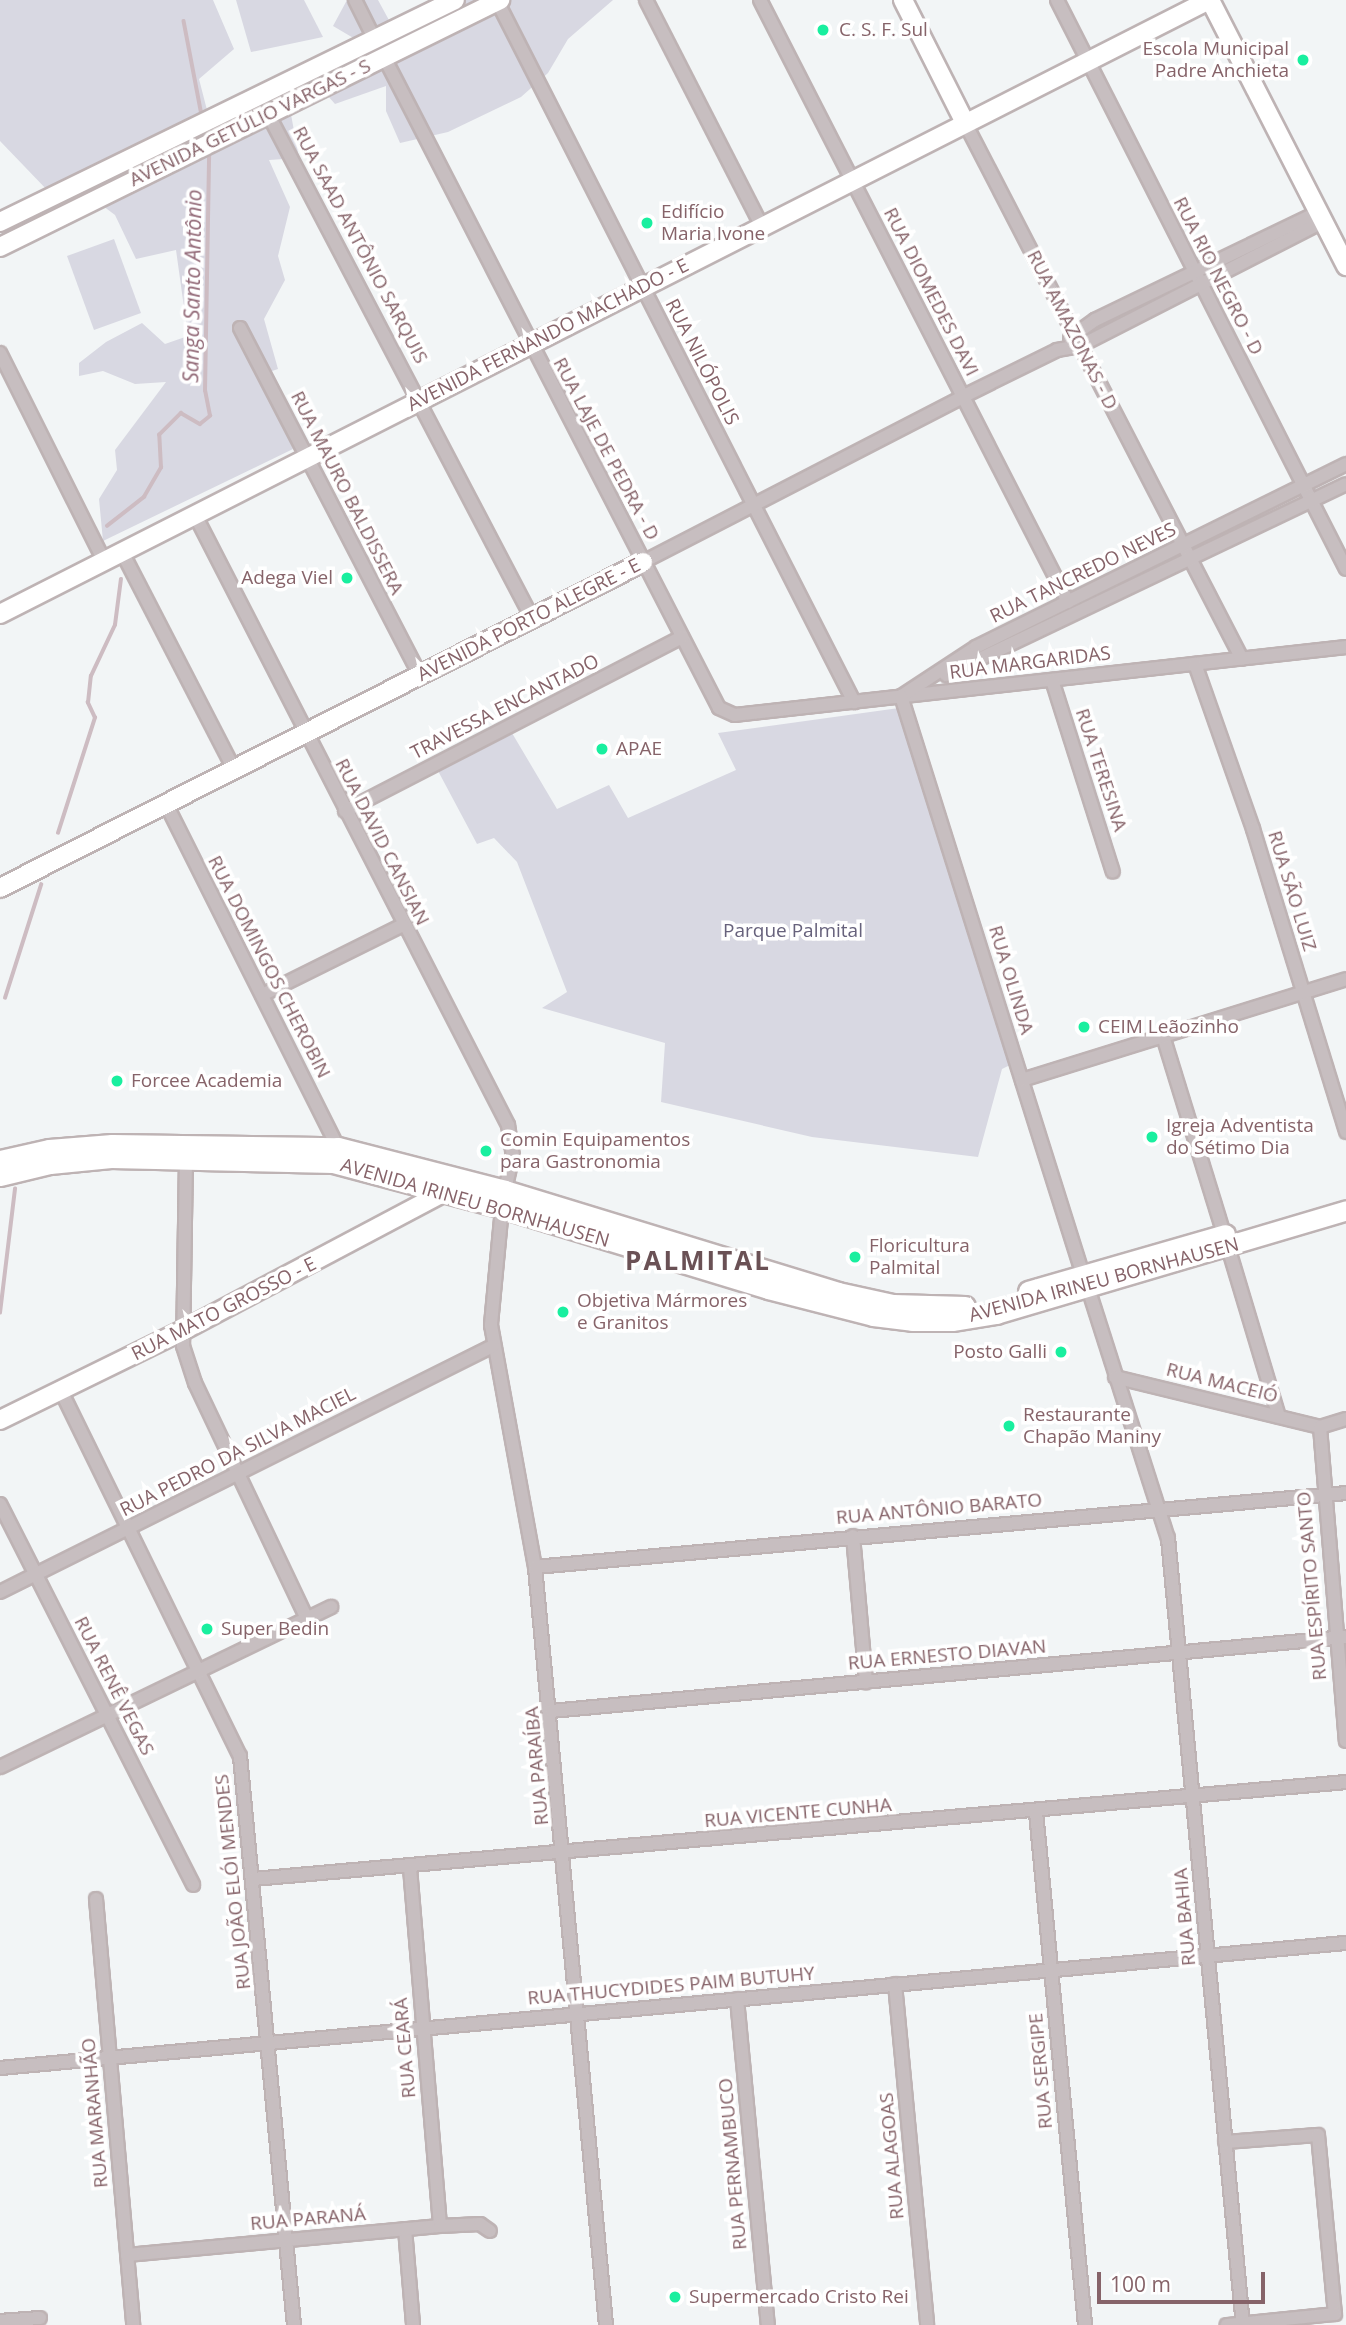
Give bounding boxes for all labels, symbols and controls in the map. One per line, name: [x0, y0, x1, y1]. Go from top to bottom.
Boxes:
place label: C. S. F. Sul: [839, 19, 928, 41]
marker: C. S. F. Sul: [813, 20, 833, 40]
place label: Escola Municipal Padre Anchieta: [1143, 38, 1289, 82]
marker: Escola Municipal Padre Anchieta: [1295, 52, 1311, 68]
street label: AVENIDA GETÚLIO VARGAS - S: [126, 55, 374, 191]
street label: RUA SAAD ANTÔNIO SARQUIS: [288, 123, 432, 367]
water label: Sanga Santo Antônio: [178, 189, 206, 383]
street label: RUA RIO NEGRO - D: [1168, 193, 1268, 359]
place label: Edifício Maria Ivone: [661, 201, 765, 245]
street label: RUA DIOMEDES DAVI: [879, 204, 983, 380]
marker: Edifício Maria Ivone: [639, 215, 655, 231]
street label: RUA AMAZONAS - D: [1022, 247, 1122, 413]
street label: AVENIDA FERNANDO MACHADO - E: [404, 254, 692, 416]
street label: RUA NILÓPOLIS: [660, 295, 744, 429]
street label: RUA LAJE DE PEDRA - D: [548, 354, 664, 544]
street label: RUA MAURO BALDISSERA: [286, 387, 408, 599]
street label: RUA TANCREDO NEVES: [986, 518, 1180, 628]
street label: AVENIDA PORTO ALEGRE - E: [414, 554, 644, 686]
place label: Adega Viel: [241, 567, 333, 589]
marker: Adega Viel: [339, 570, 355, 586]
street label: RUA MARGARIDAS: [948, 642, 1112, 684]
street label: TRAVESSA ENCANTADO: [407, 650, 603, 764]
street label: RUA TERESINA: [1070, 706, 1132, 834]
place label: APAE: [616, 738, 662, 760]
marker: APAE: [594, 741, 610, 757]
street label: RUA DAVID CANSIAN: [330, 755, 434, 929]
street label: RUA SÃO LUIZ: [1263, 828, 1321, 954]
street label: RUA DOMINGOS CHEROBIN: [203, 852, 335, 1082]
park label: Parque Palmital: [723, 920, 863, 942]
street label: RUA OLINDA: [984, 923, 1038, 1037]
place label: CEIM Leãozinho: [1098, 1016, 1239, 1038]
marker: CEIM Leãozinho: [1076, 1019, 1092, 1035]
place label: Forcee Academia: [131, 1070, 282, 1092]
marker: Forcee Academia: [109, 1073, 125, 1089]
place label: Igreja Adventista do Sétimo Dia: [1166, 1115, 1314, 1159]
place label: Comin Equipamentos para Gastronomia: [500, 1129, 690, 1173]
marker: Igreja Adventista do Sétimo Dia: [1144, 1129, 1160, 1145]
marker: Comin Equipamentos para Gastronomia: [478, 1143, 494, 1159]
street label: AVENIDA IRINEU BORNHAUSEN: [338, 1154, 612, 1252]
street label: AVENIDA IRINEU BORNHAUSEN: [967, 1233, 1241, 1327]
place label: Floricultura Palmital: [869, 1235, 970, 1279]
district label: PALMITAL: [626, 1245, 770, 1277]
marker: Floricultura Palmital: [847, 1249, 863, 1265]
street label: RUA MATO GROSSO - E: [128, 1252, 320, 1366]
place label: Objetiva Mármores e Granitos: [577, 1290, 747, 1334]
marker: Objetiva Mármores e Granitos: [555, 1304, 571, 1320]
place label: Posto Galli: [953, 1341, 1047, 1363]
marker: Posto Galli: [1053, 1344, 1069, 1360]
street label: RUA MACEIÓ: [1164, 1358, 1280, 1408]
street label: RUA PEDRO DA SILVA MACIEL: [116, 1383, 360, 1521]
place label: Restaurante Chapão Maniny: [1023, 1404, 1161, 1448]
marker: Restaurante Chapão Maniny: [1001, 1418, 1017, 1434]
street label: RUA ANTÔNIO BARATO: [835, 1489, 1043, 1529]
street label: RUA ESPÍRITO SANTO: [1292, 1491, 1332, 1681]
street label: RUA RENÊ VEGAS: [69, 1613, 159, 1759]
place label: Super Bedin: [221, 1618, 329, 1640]
marker: Super Bedin: [199, 1621, 215, 1637]
street label: RUA ERNESTO DIAVAN: [847, 1635, 1047, 1675]
street label: RUA PARAÍBA: [520, 1706, 554, 1826]
street label: RUA JOÃO ELÓI MENDES: [210, 1773, 256, 1991]
street label: RUA VICENTE CUNHA: [703, 1793, 893, 1833]
street label: RUA BAHIA: [1169, 1867, 1201, 1967]
street label: RUA THUCYDIDES PAIM BUTUHY: [527, 1962, 815, 2010]
street label: RUA CEARÁ: [389, 1997, 421, 2099]
street label: RUA SERGIPE: [1025, 2012, 1057, 2130]
street label: RUA MARANHÃO: [77, 2037, 113, 2189]
street label: RUA PERNAMBUCO: [714, 2077, 752, 2251]
street label: RUA ALAGOAS: [875, 2091, 909, 2221]
street label: RUA PARANÁ: [249, 2203, 367, 2235]
scale bar: [1101, 2258, 1269, 2302]
text: 100 m: [1110, 2270, 1171, 2298]
place label: Supermercado Cristo Rei: [689, 2286, 909, 2308]
marker: Supermercado Cristo Rei: [667, 2289, 683, 2305]

